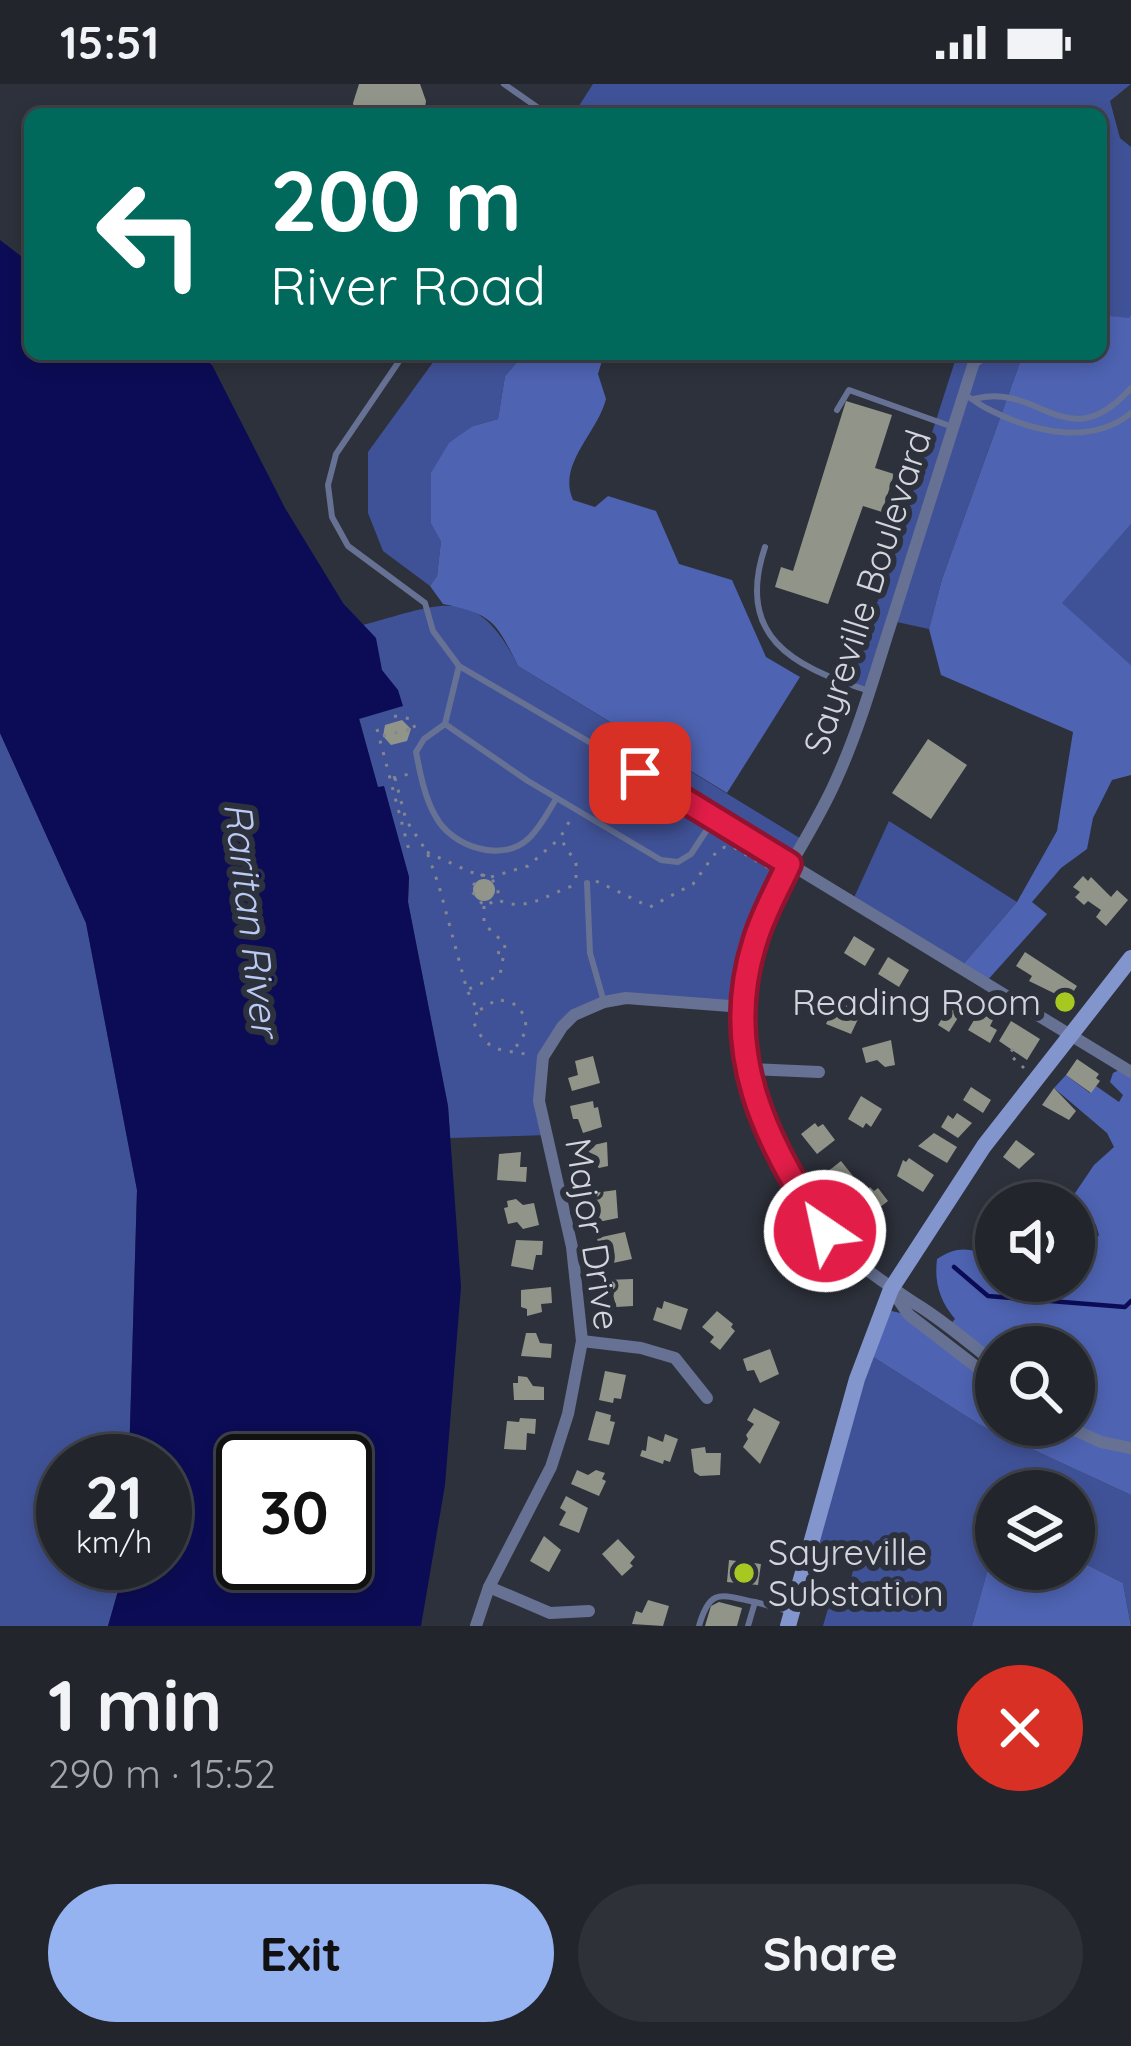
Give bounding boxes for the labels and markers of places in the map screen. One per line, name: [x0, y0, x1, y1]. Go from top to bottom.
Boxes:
pin: [589, 722, 691, 824]
place label: Reading Room: [792, 979, 1041, 1024]
marker: Reading Room: [1052, 989, 1078, 1015]
place label: Sayreville Substation: [768, 1529, 944, 1615]
marker: Sayreville Substation: [731, 1560, 757, 1586]

